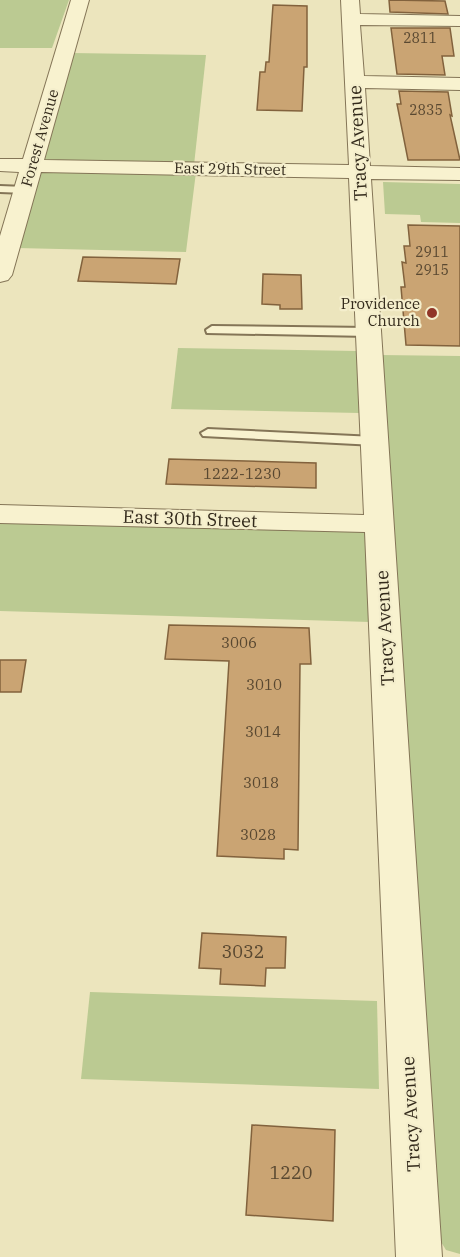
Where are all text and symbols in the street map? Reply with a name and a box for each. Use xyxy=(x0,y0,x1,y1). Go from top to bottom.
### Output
house number: 2811 xyxy=(403,29,437,47)
street label: Tracy Avenue xyxy=(343,85,372,201)
street label: Forest Avenue xyxy=(17,87,63,189)
house number: 2835 xyxy=(409,101,443,119)
street label: East 29th Street xyxy=(174,158,286,179)
house number: 2911 xyxy=(415,243,449,261)
house number: 2915 xyxy=(415,261,449,279)
place label: Providence Church xyxy=(341,294,420,330)
marker: Providence Church xyxy=(425,306,439,320)
house number: 1222-1230 xyxy=(203,464,281,483)
street label: East 30th Street xyxy=(122,505,258,532)
street label: Tracy Avenue xyxy=(370,570,399,686)
house number: 3006 xyxy=(221,633,257,652)
house number: 3010 xyxy=(246,675,282,694)
house number: 3014 xyxy=(245,722,281,741)
house number: 3018 xyxy=(243,773,279,792)
house number: 3028 xyxy=(240,825,276,844)
house number: 3032 xyxy=(221,940,265,963)
street label: Tracy Avenue xyxy=(396,1056,425,1172)
house number: 1220 xyxy=(269,1161,313,1184)

